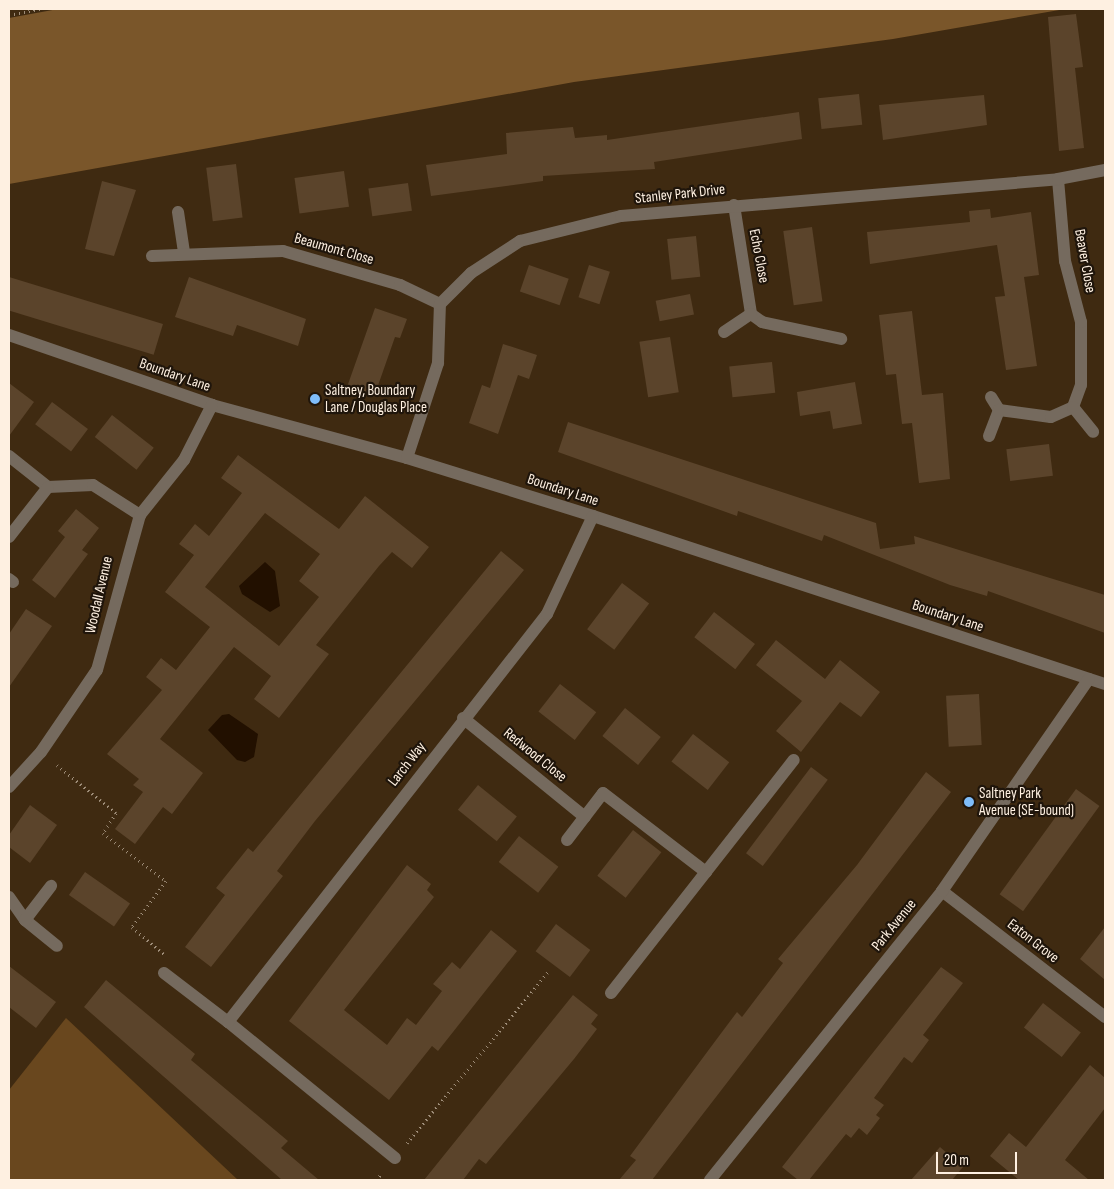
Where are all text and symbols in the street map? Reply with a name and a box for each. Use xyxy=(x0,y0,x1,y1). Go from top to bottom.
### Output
street label: Stanley Park Drive xyxy=(634,180,726,208)
street label: Echo Close xyxy=(745,227,773,285)
street label: Beaver Close xyxy=(1071,228,1099,294)
street label: Beaumont Close xyxy=(292,229,376,269)
street label: Boundary Lane xyxy=(137,354,213,396)
place label: Saltney, Boundary Lane / Douglas Place xyxy=(325,381,427,416)
marker: Saltney, Boundary Lane / Douglas Place xyxy=(309,393,321,405)
street label: Boundary Lane xyxy=(525,470,601,510)
street label: Woodall Avenue xyxy=(81,555,117,635)
street label: Boundary Lane xyxy=(910,596,986,636)
street label: Redwood Close xyxy=(500,724,570,786)
street label: Larch Way xyxy=(384,738,430,790)
place label: Saltney Park Avenue (SE-bound) xyxy=(979,784,1074,819)
marker: Saltney Park Avenue (SE-bound) xyxy=(963,796,975,808)
street label: Park Avenue xyxy=(868,896,920,954)
street label: Eaton Grove xyxy=(1004,915,1062,967)
scale bar xyxy=(939,1142,1020,1174)
text: 20 m xyxy=(944,1151,969,1170)

